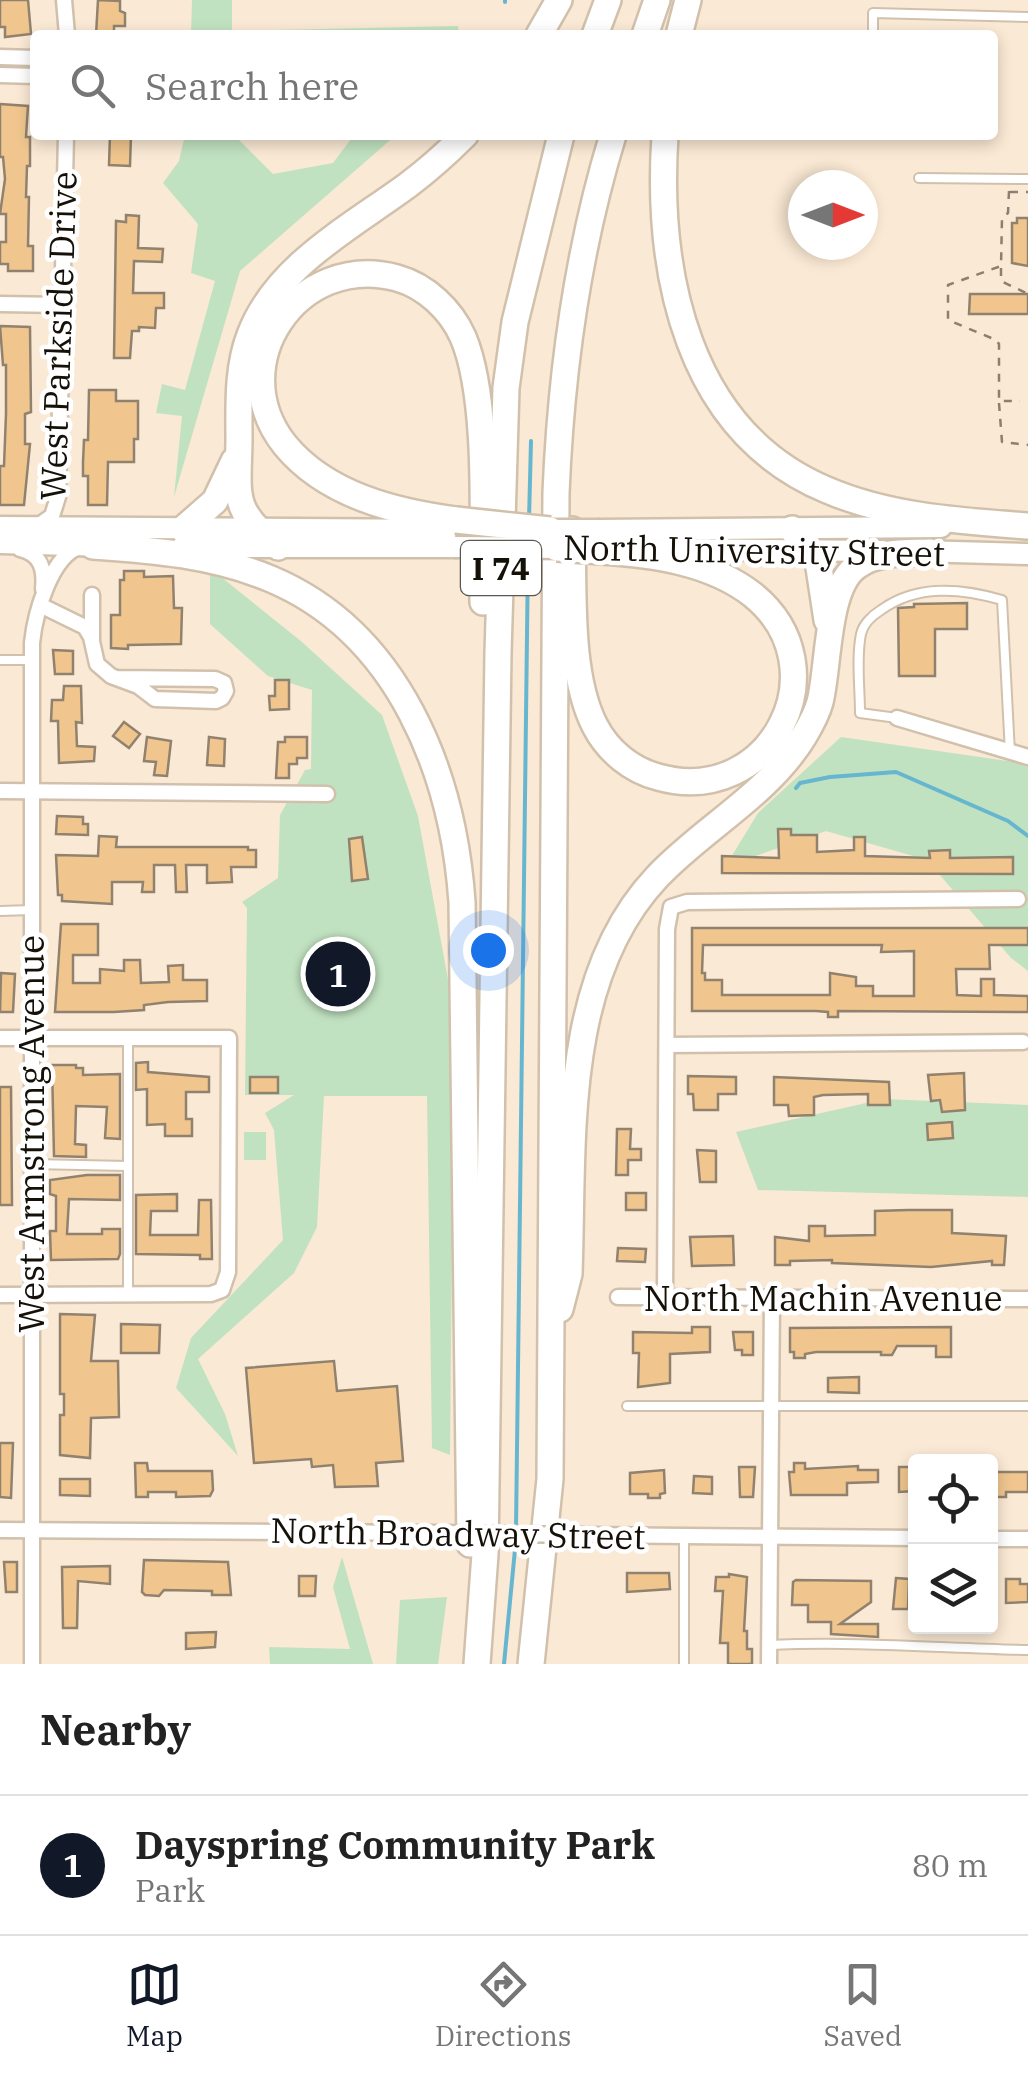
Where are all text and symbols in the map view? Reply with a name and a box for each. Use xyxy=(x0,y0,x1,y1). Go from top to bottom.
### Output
search box xyxy=(30,30,998,140)
icon: search xyxy=(65,58,120,113)
text: Search here xyxy=(145,61,359,110)
north arrow xyxy=(788,170,878,260)
street label: West Parkside Drive xyxy=(29,171,87,501)
street label: North University Street xyxy=(562,524,946,576)
road number: I 74 xyxy=(461,541,541,595)
your location xyxy=(463,925,514,976)
street label: West Armstrong Avenue xyxy=(8,935,54,1333)
pin: 1 xyxy=(306,936,370,1012)
street label: North Machin Avenue xyxy=(643,1275,1003,1321)
map controls xyxy=(908,1454,998,1634)
button: locate xyxy=(908,1454,998,1544)
street label: North Broadway Street xyxy=(270,1507,646,1559)
button: layers xyxy=(908,1544,998,1634)
text: Nearby xyxy=(40,1702,191,1757)
text: Dayspring Community Park xyxy=(135,1820,655,1869)
text: 1 xyxy=(63,1844,82,1886)
text: 80 m xyxy=(912,1844,988,1886)
text: Park xyxy=(135,1869,205,1911)
tab: Map xyxy=(126,1957,183,2054)
tab: Directions xyxy=(435,1957,572,2054)
tab: Saved xyxy=(824,1957,902,2054)

